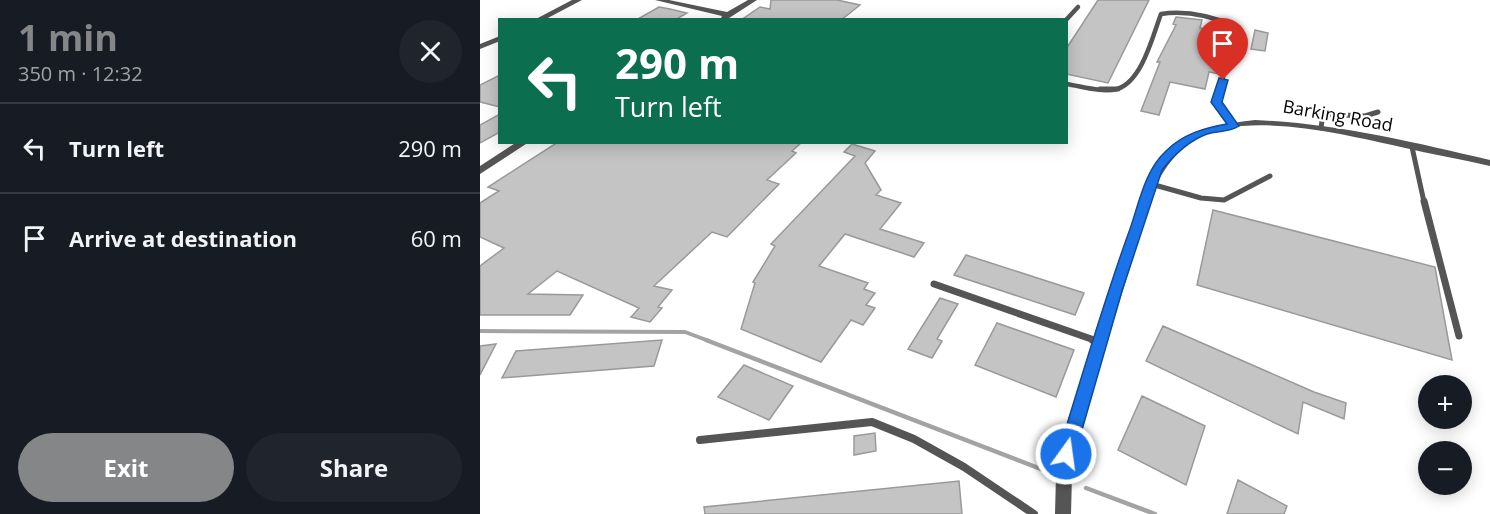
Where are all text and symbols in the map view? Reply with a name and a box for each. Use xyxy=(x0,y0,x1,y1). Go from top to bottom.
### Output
text: 1 min xyxy=(18,13,118,62)
pin xyxy=(1197,18,1248,80)
button: close xyxy=(399,20,462,83)
icon: arrive xyxy=(1206,27,1239,60)
text: 290 m xyxy=(615,34,739,91)
icon: left xyxy=(516,42,594,120)
text: 350 m · 12:32 xyxy=(18,60,143,87)
text: Turn left xyxy=(615,88,722,125)
street label: Barking Road xyxy=(1281,94,1395,136)
icon: left xyxy=(18,132,51,165)
text: Turn left xyxy=(69,133,164,163)
text: 290 m xyxy=(398,133,462,163)
icon: arrive xyxy=(18,222,51,255)
text: Arrive at destination xyxy=(69,223,297,253)
text: 60 m xyxy=(411,223,462,253)
map controls xyxy=(1418,375,1472,495)
button: + xyxy=(1418,375,1472,429)
position arrow xyxy=(1034,422,1098,486)
button: Exit xyxy=(18,433,234,502)
button: Share xyxy=(246,433,462,502)
button: − xyxy=(1418,441,1472,495)

